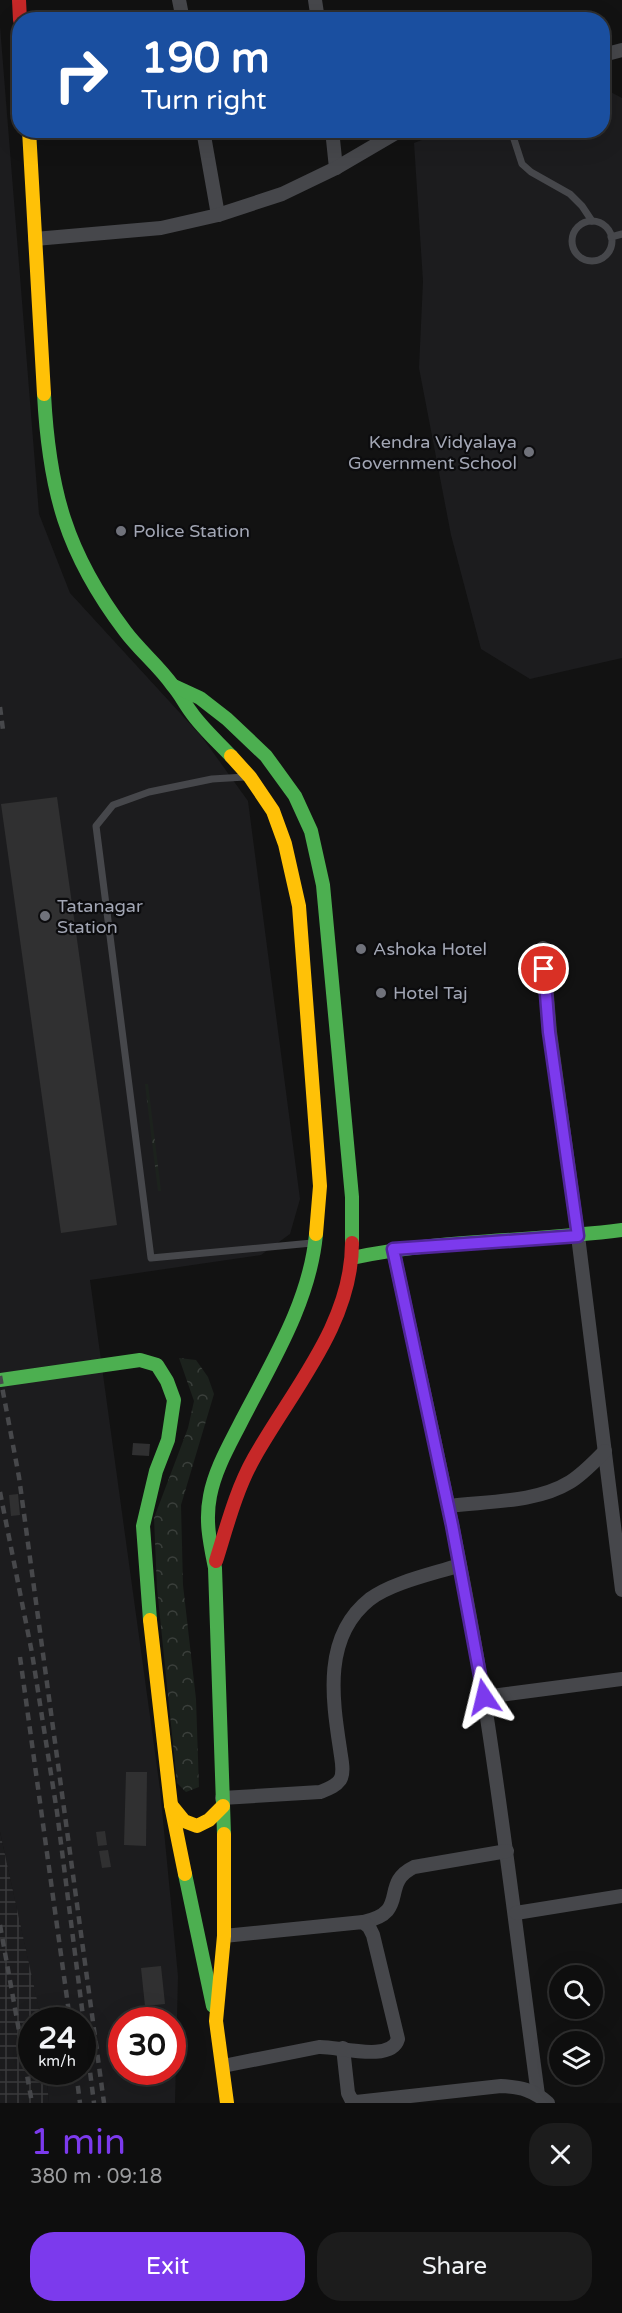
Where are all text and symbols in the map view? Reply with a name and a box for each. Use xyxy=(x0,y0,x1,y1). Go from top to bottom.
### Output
text: 190 m xyxy=(141,33,270,84)
icon: right xyxy=(42,36,120,114)
text: Turn right xyxy=(141,84,267,117)
place label: Kendra Vidyalaya Government School xyxy=(348,431,517,474)
marker: Kendra Vidyalaya Government School xyxy=(522,445,536,459)
place label: Police Station xyxy=(133,520,250,542)
marker: Police Station xyxy=(114,524,128,538)
place label: Tatanagar Station xyxy=(57,895,143,938)
marker: Tatanagar Station xyxy=(38,909,52,923)
place label: Ashoka Hotel xyxy=(373,938,487,960)
marker: Ashoka Hotel xyxy=(354,942,368,956)
pin xyxy=(518,943,569,994)
icon: arrive xyxy=(527,952,560,985)
place label: Hotel Taj xyxy=(393,982,468,1004)
marker: Hotel Taj xyxy=(374,986,388,1000)
position arrow xyxy=(452,1665,516,1729)
map controls xyxy=(549,1965,603,2085)
button: search xyxy=(549,1965,603,2019)
speed limit sign: 30 xyxy=(108,2007,186,2085)
text: 24 xyxy=(38,2020,76,2057)
button: layers xyxy=(549,2031,603,2085)
text: km/h xyxy=(38,2052,76,2070)
text: 1 min xyxy=(30,2121,126,2164)
button: close xyxy=(529,2123,592,2186)
text: 380 m · 09:18 xyxy=(30,2165,162,2189)
button: Exit xyxy=(30,2232,305,2301)
button: Share xyxy=(317,2232,592,2301)

